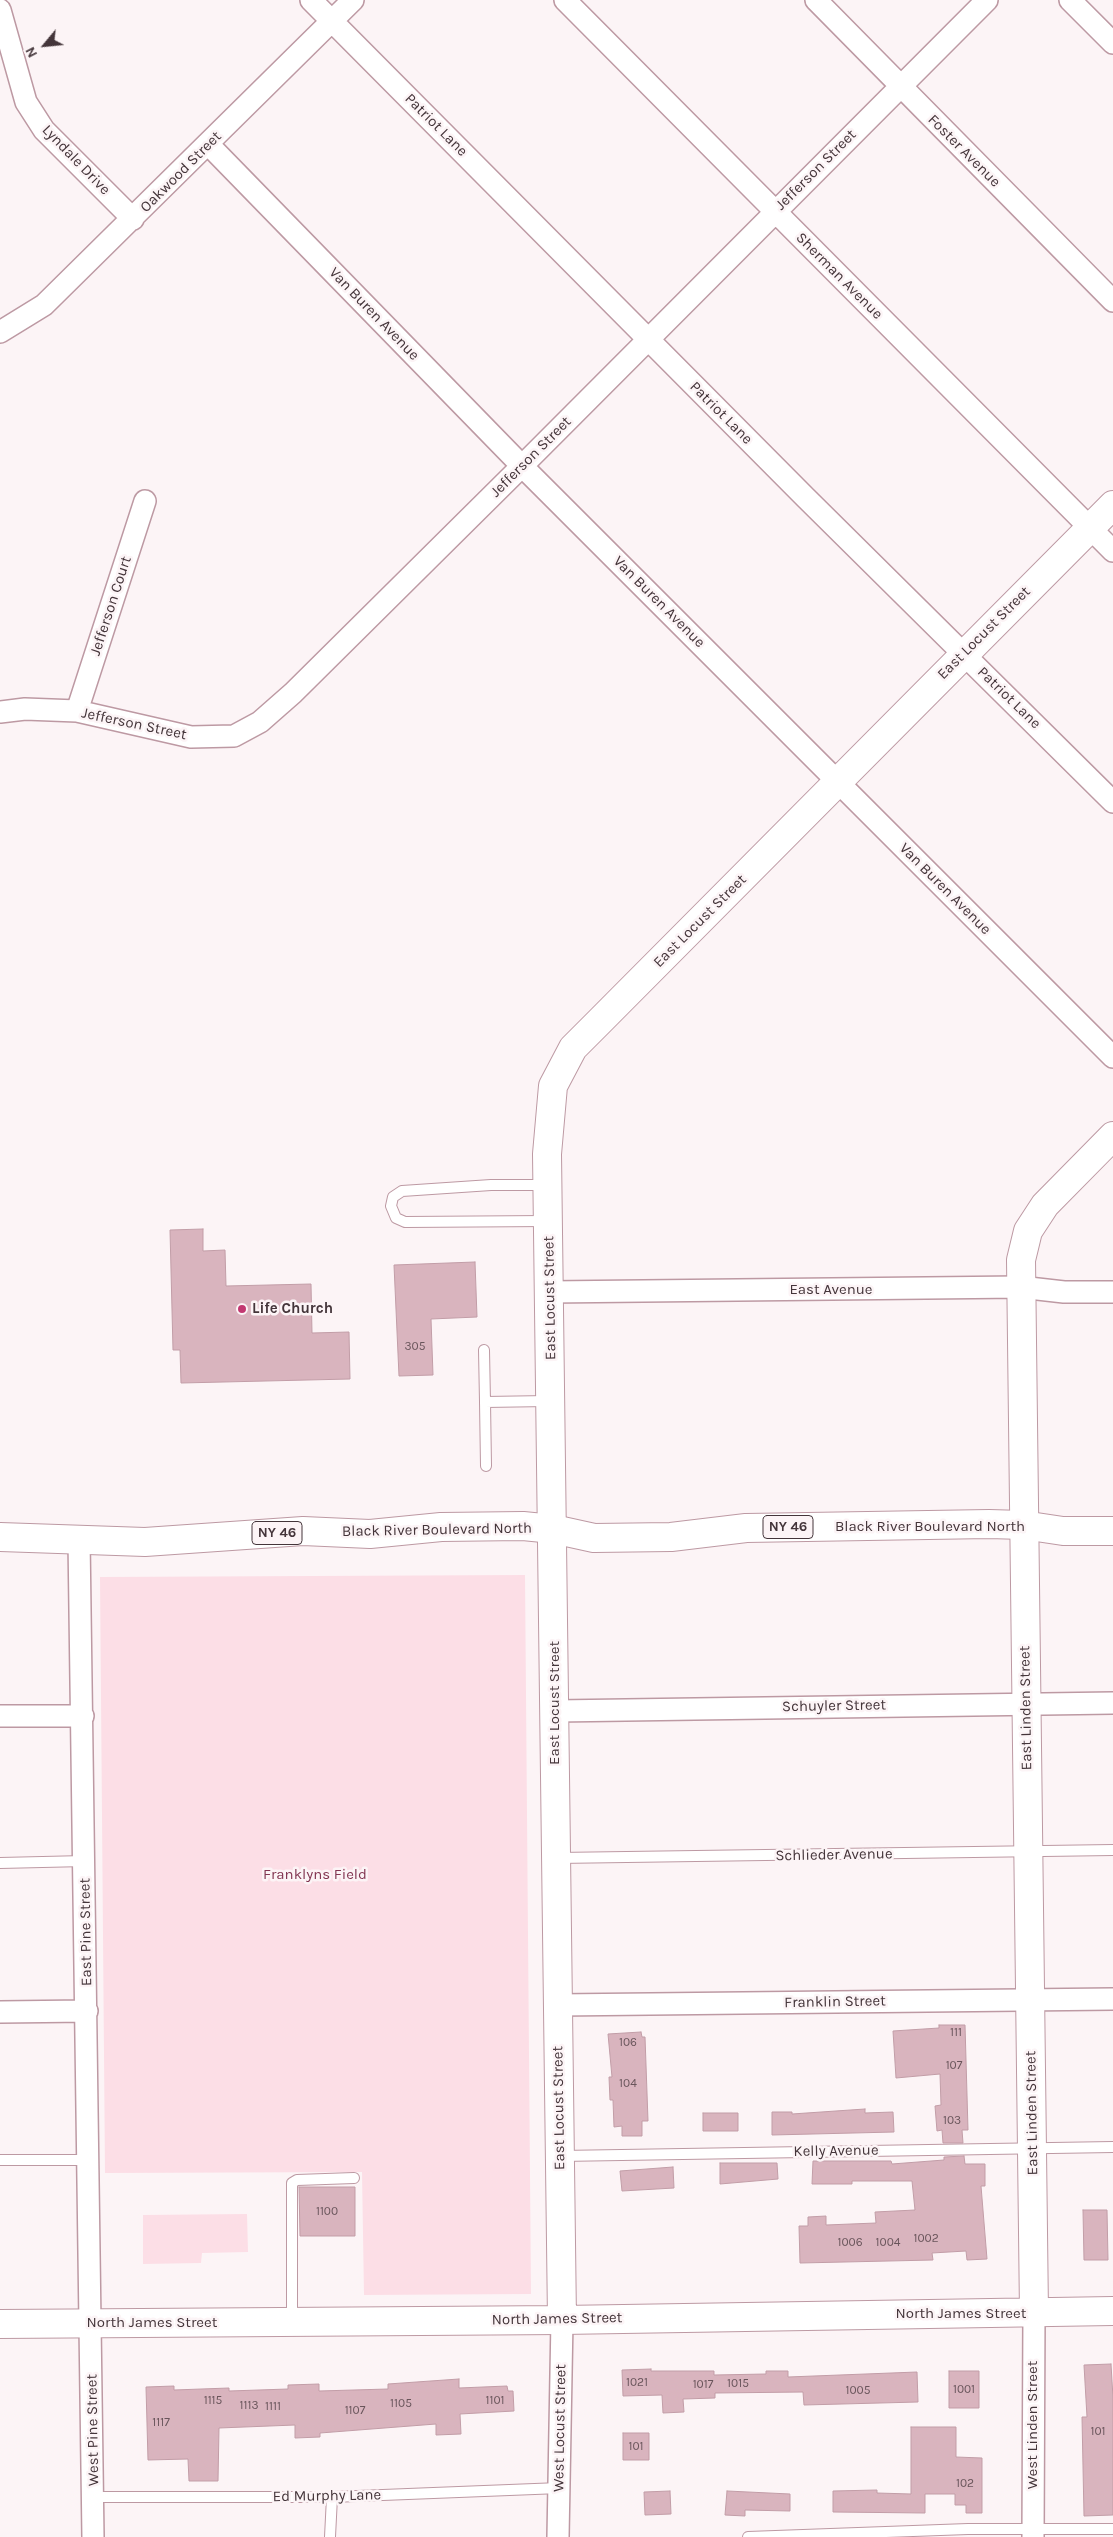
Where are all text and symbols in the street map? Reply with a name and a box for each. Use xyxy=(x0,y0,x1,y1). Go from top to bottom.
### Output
north arrow xyxy=(20,20,70,70)
text: N xyxy=(21,44,41,61)
street label: Patriot Lane xyxy=(401,90,471,160)
street label: Foster Avenue xyxy=(924,111,1004,191)
street label: Lyndale Drive xyxy=(38,121,114,199)
street label: Jefferson Street xyxy=(772,126,860,214)
street label: Oakwood Street xyxy=(137,128,225,216)
street label: Sherman Avenue xyxy=(792,229,886,323)
street label: Van Buren Avenue xyxy=(325,264,423,364)
street label: Patriot Lane xyxy=(686,378,756,448)
street label: Jefferson Street xyxy=(487,413,575,501)
street label: Van Buren Avenue xyxy=(609,552,709,652)
street label: Jefferson Court xyxy=(86,554,136,658)
street label: East Locust Street xyxy=(934,583,1034,683)
street label: Patriot Lane xyxy=(973,663,1045,733)
street label: Jefferson Street xyxy=(80,704,188,744)
street label: Van Buren Avenue xyxy=(895,839,995,939)
street label: East Locust Street xyxy=(650,871,750,971)
street label: East Locust Street xyxy=(540,1236,560,1360)
street label: East Avenue xyxy=(789,1281,873,1299)
place label: Life Church xyxy=(252,1300,333,1318)
marker: Life Church xyxy=(236,1303,248,1315)
house number: 305 xyxy=(405,1340,425,1354)
road number: NY 46 xyxy=(763,1515,813,1538)
street label: Black River Boulevard North xyxy=(835,1518,1025,1536)
street label: Black River Boulevard North xyxy=(342,1519,532,1541)
road number: NY 46 xyxy=(252,1522,302,1545)
street label: East Locust Street xyxy=(546,1641,564,1765)
street label: East Linden Street xyxy=(1016,1646,1036,1770)
street label: Schuyler Street xyxy=(782,1696,886,1716)
street label: Schlieder Avenue xyxy=(775,1845,893,1865)
park label: Franklyns Field xyxy=(263,1866,367,1884)
street label: East Pine Street xyxy=(76,1878,96,1986)
street label: Franklin Street xyxy=(784,1992,886,2012)
house number: 111 xyxy=(950,2026,962,2040)
house number: 106 xyxy=(619,2036,637,2050)
street label: East Locust Street xyxy=(549,2046,569,2170)
street label: East Linden Street xyxy=(1022,2051,1042,2175)
house number: 107 xyxy=(946,2059,962,2073)
house number: 104 xyxy=(619,2077,637,2091)
house number: 103 xyxy=(943,2114,961,2128)
street label: Kelly Avenue xyxy=(793,2141,879,2161)
house number: 1100 xyxy=(316,2205,338,2219)
house number: 1002 xyxy=(913,2232,939,2246)
house number: 1006 xyxy=(837,2236,863,2250)
house number: 1004 xyxy=(876,2236,900,2250)
street label: North James Street xyxy=(896,2305,1026,2323)
street label: North James Street xyxy=(491,2309,623,2329)
street label: North James Street xyxy=(87,2314,217,2332)
street label: West Linden Street xyxy=(1024,2361,1042,2489)
street label: West Locust Street xyxy=(550,2364,570,2492)
street label: West Pine Street xyxy=(83,2374,103,2486)
house number: 1021 xyxy=(626,2376,648,2390)
house number: 1015 xyxy=(727,2377,749,2391)
house number: 1017 xyxy=(693,2378,713,2392)
house number: 1001 xyxy=(953,2383,975,2397)
house number: 1005 xyxy=(846,2384,870,2398)
house number: 1115 xyxy=(204,2394,222,2408)
house number: 1101 xyxy=(485,2394,505,2408)
house number: 1105 xyxy=(390,2397,412,2411)
house number: 1113 xyxy=(240,2399,258,2413)
house number: 1111 xyxy=(265,2400,281,2414)
house number: 1107 xyxy=(345,2404,365,2418)
house number: 1117 xyxy=(152,2416,170,2430)
house number: 101 xyxy=(1090,2425,1106,2439)
house number: 101 xyxy=(628,2440,644,2454)
house number: 102 xyxy=(956,2477,974,2491)
street label: Ed Murphy Lane xyxy=(273,2486,381,2506)

